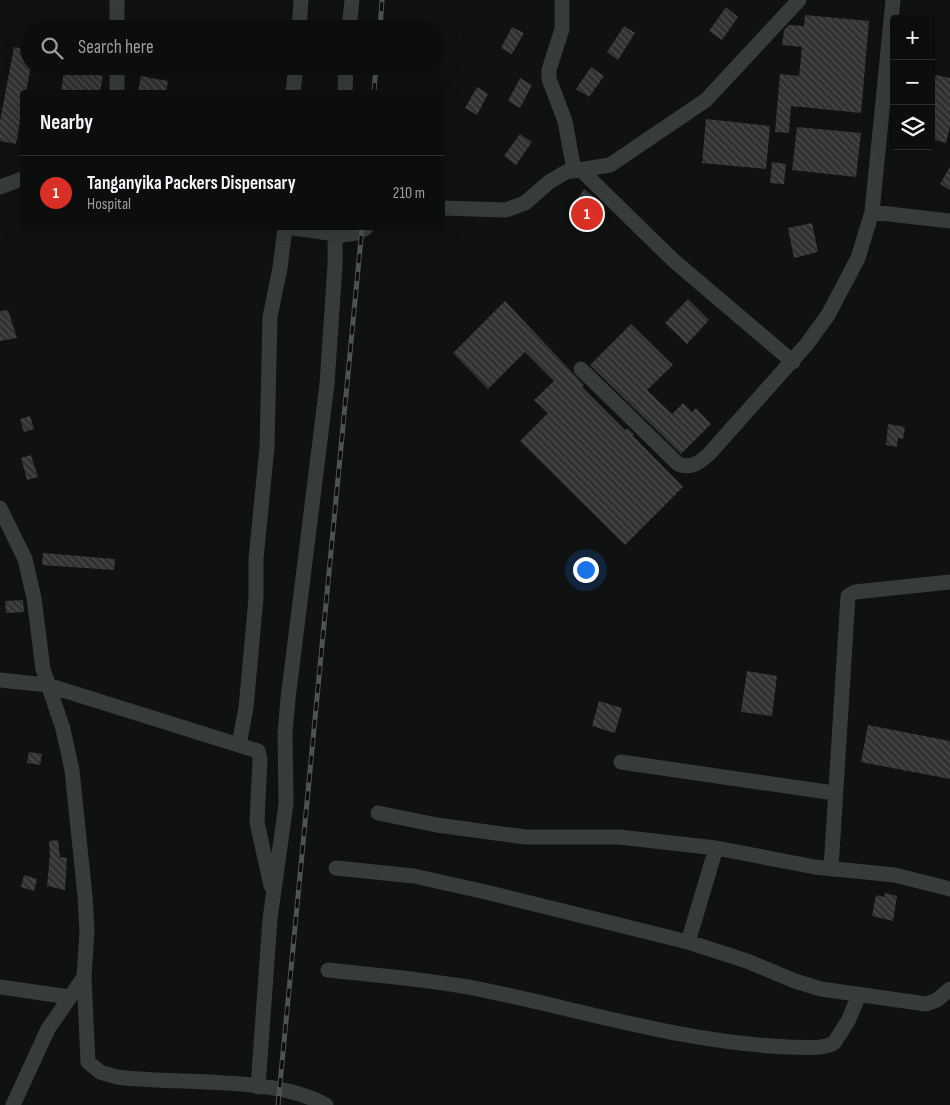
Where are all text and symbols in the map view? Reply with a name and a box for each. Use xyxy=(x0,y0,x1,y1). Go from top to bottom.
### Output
map controls xyxy=(890,15,935,150)
button: + xyxy=(890,15,935,60)
search box xyxy=(20,20,445,75)
icon: search xyxy=(38,34,66,62)
text: Search here xyxy=(78,36,154,59)
button: − xyxy=(890,60,935,105)
button: layers xyxy=(890,105,935,150)
text: Nearby xyxy=(40,110,93,135)
text: Tanganyika Packers Dispensary xyxy=(87,172,296,195)
text: 1 xyxy=(53,184,59,203)
text: 210 m xyxy=(393,184,425,203)
text: Hospital xyxy=(87,195,131,214)
pin: 1 xyxy=(571,195,603,233)
your location xyxy=(573,557,599,583)

